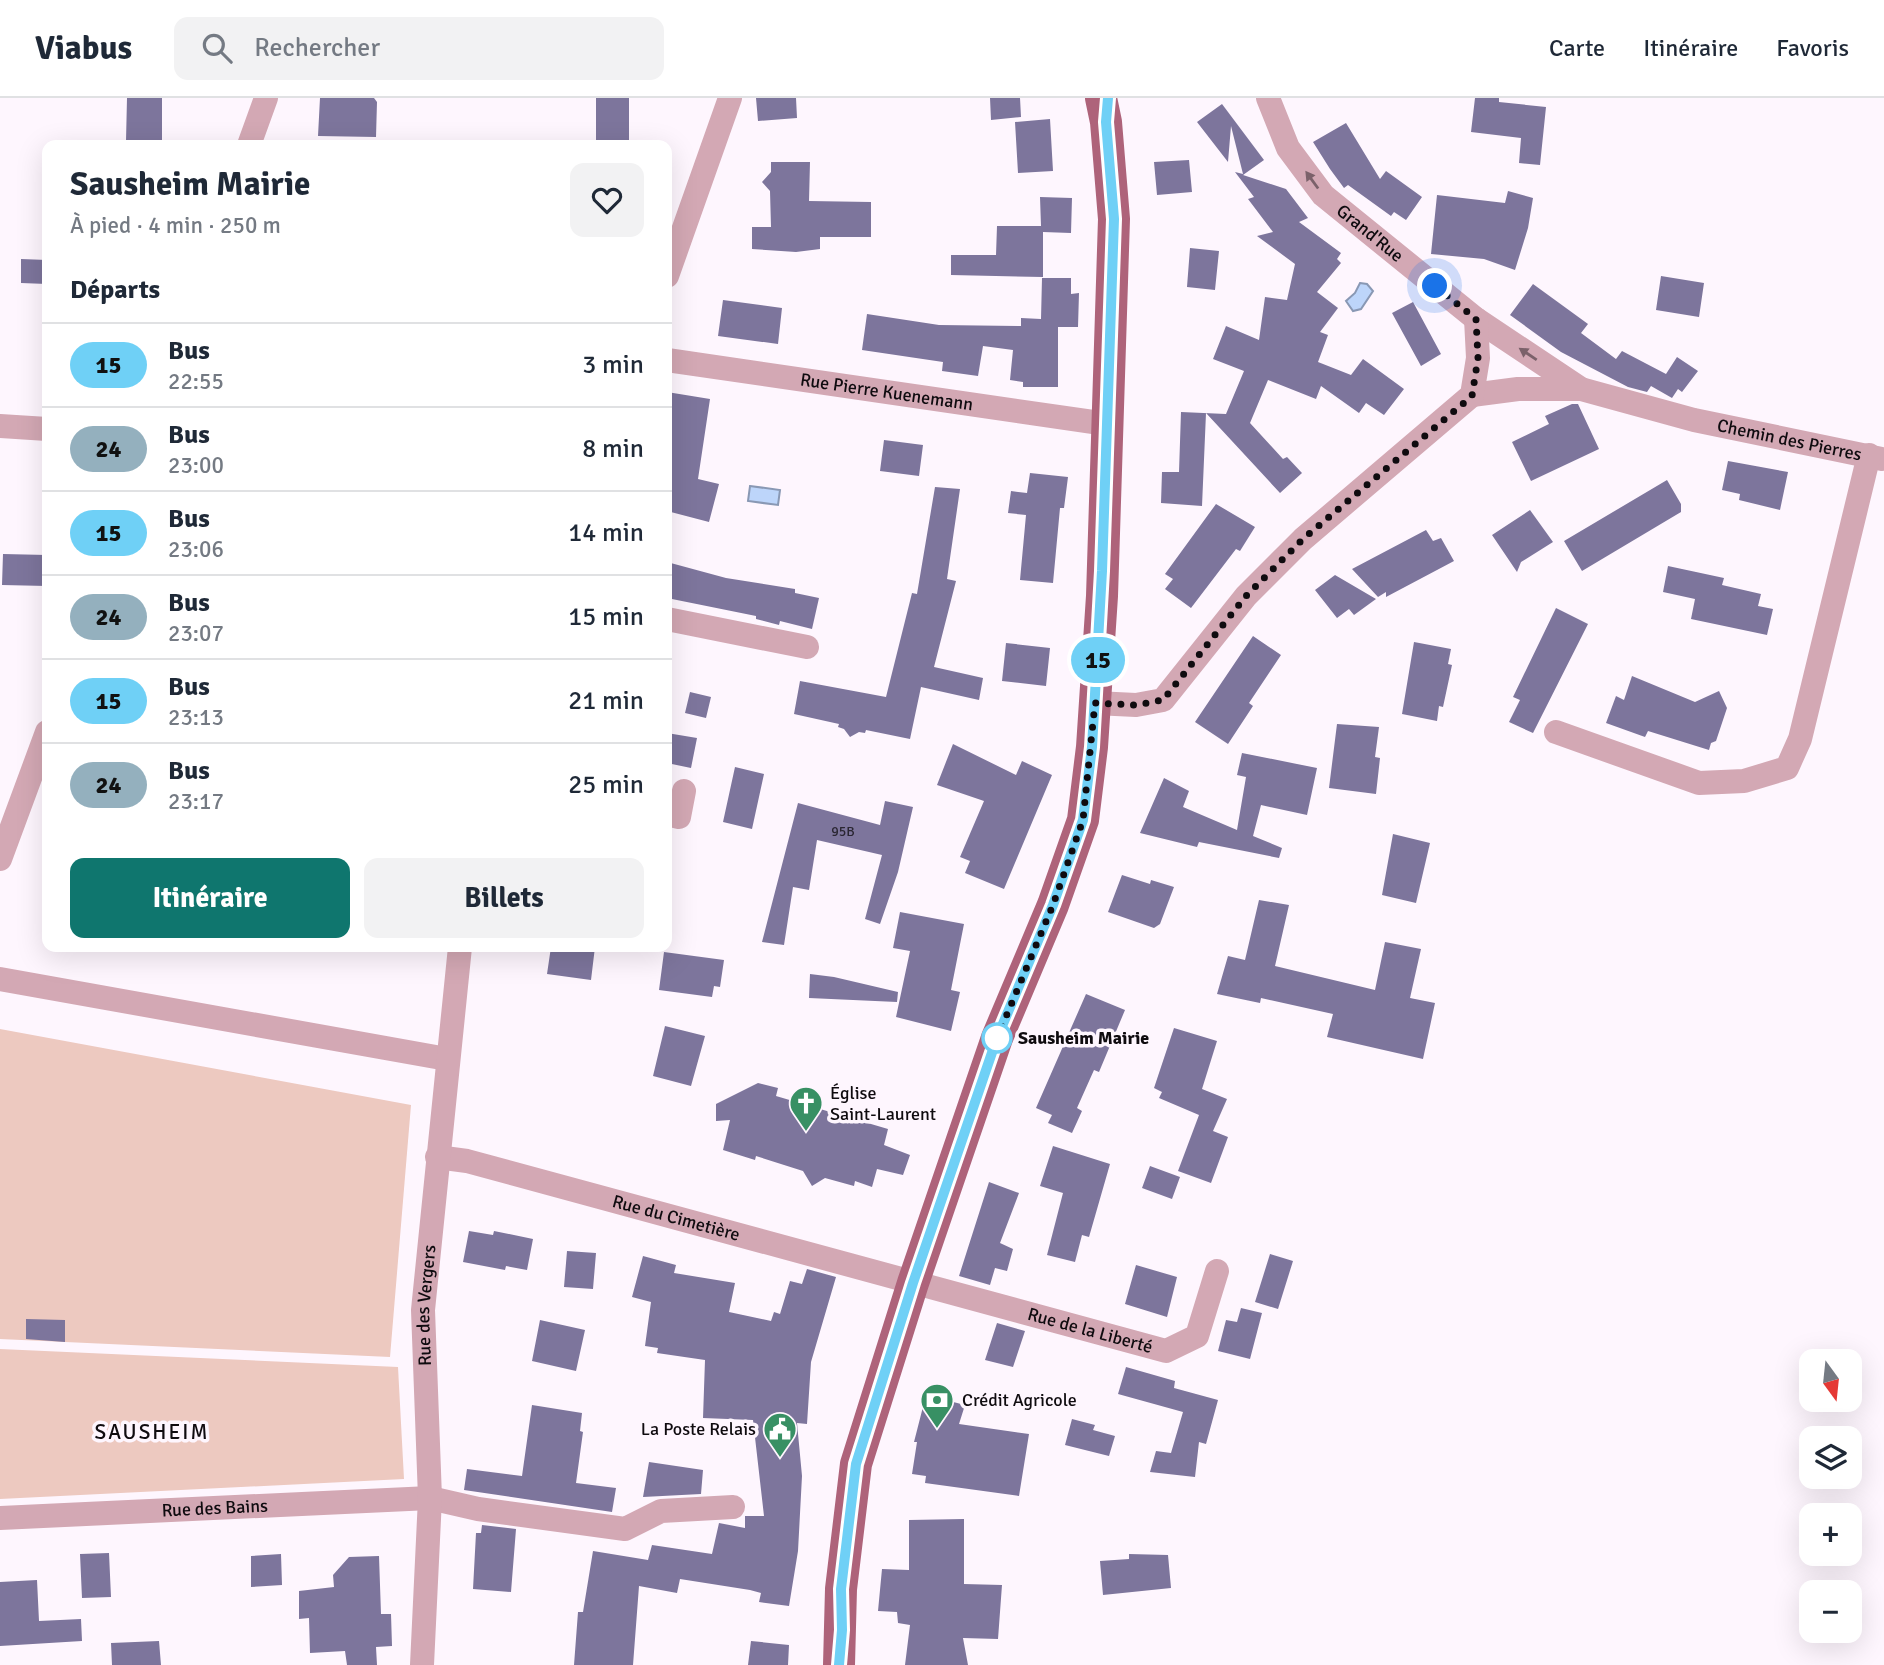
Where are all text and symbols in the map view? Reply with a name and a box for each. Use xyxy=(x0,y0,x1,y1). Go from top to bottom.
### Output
search box xyxy=(174,17,664,80)
text: Viabus xyxy=(35,28,132,69)
icon: search xyxy=(198,29,236,67)
text: Rechercher xyxy=(254,32,380,64)
text: Carte xyxy=(1549,33,1605,63)
text: Itinéraire xyxy=(1643,33,1738,63)
text: Favoris xyxy=(1776,33,1849,63)
button: heart xyxy=(570,163,644,237)
text: Sausheim Mairie xyxy=(70,164,311,205)
one-way arrow xyxy=(1305,171,1319,189)
street label: Grand'Rue xyxy=(1332,200,1408,267)
text: À pied · 4 min · 250 m xyxy=(70,211,281,240)
your location xyxy=(1417,268,1452,303)
text: Départs xyxy=(70,274,160,306)
text: Bus xyxy=(168,335,210,367)
one-way arrow xyxy=(1519,347,1537,361)
text: 3 min xyxy=(582,349,644,381)
text: 15 xyxy=(96,350,121,380)
text: 22:55 xyxy=(168,367,224,396)
street label: Rue Pierre Kuenemann xyxy=(799,369,975,415)
street label: Chemin des Pierres xyxy=(1715,414,1864,466)
text: Bus xyxy=(168,419,210,451)
text: 8 min xyxy=(582,433,644,465)
text: 24 xyxy=(96,434,121,464)
text: 23:00 xyxy=(168,451,224,480)
text: Bus xyxy=(168,503,210,535)
text: 14 min xyxy=(568,517,644,549)
text: 15 xyxy=(96,518,121,548)
text: 23:06 xyxy=(168,535,224,564)
text: Bus xyxy=(168,587,210,619)
text: 15 min xyxy=(568,601,644,633)
text: 24 xyxy=(96,602,121,632)
text: 23:07 xyxy=(168,619,224,648)
line badge: 15 xyxy=(1066,637,1130,683)
text: 15 xyxy=(1085,645,1111,675)
text: Bus xyxy=(168,671,210,703)
text: 21 min xyxy=(568,685,644,717)
text: 15 xyxy=(96,686,121,716)
text: 23:13 xyxy=(168,703,224,732)
text: Bus xyxy=(168,755,210,787)
text: 25 min xyxy=(568,769,644,801)
text: 24 xyxy=(96,770,121,800)
text: 23:17 xyxy=(168,787,224,816)
house number: 95B xyxy=(831,823,855,840)
button: Itinéraire xyxy=(70,858,350,938)
button: Billets xyxy=(364,858,644,938)
marker: Sausheim Mairie xyxy=(982,1023,1012,1053)
place label: Sausheim Mairie xyxy=(1018,1027,1149,1049)
place label: Église Saint-Laurent xyxy=(830,1082,936,1125)
church icon: Église Saint-Laurent xyxy=(787,1084,825,1133)
street label: Rue du Cimetière xyxy=(610,1190,742,1246)
street label: Rue des Vergers xyxy=(412,1244,441,1366)
street label: Rue de la Liberté xyxy=(1025,1303,1155,1358)
north arrow xyxy=(1799,1349,1862,1412)
map controls xyxy=(1799,1349,1862,1643)
bank icon: Crédit Agricole xyxy=(918,1381,956,1430)
place label: Crédit Agricole xyxy=(962,1389,1077,1411)
public building icon: La Poste Relais xyxy=(761,1410,799,1459)
place label: La Poste Relais xyxy=(641,1418,756,1440)
district label: SAUSHEIM xyxy=(94,1419,210,1445)
button: layers xyxy=(1799,1426,1862,1489)
street label: Rue des Bains xyxy=(161,1495,268,1521)
button: + xyxy=(1799,1503,1862,1566)
button: − xyxy=(1799,1580,1862,1643)

